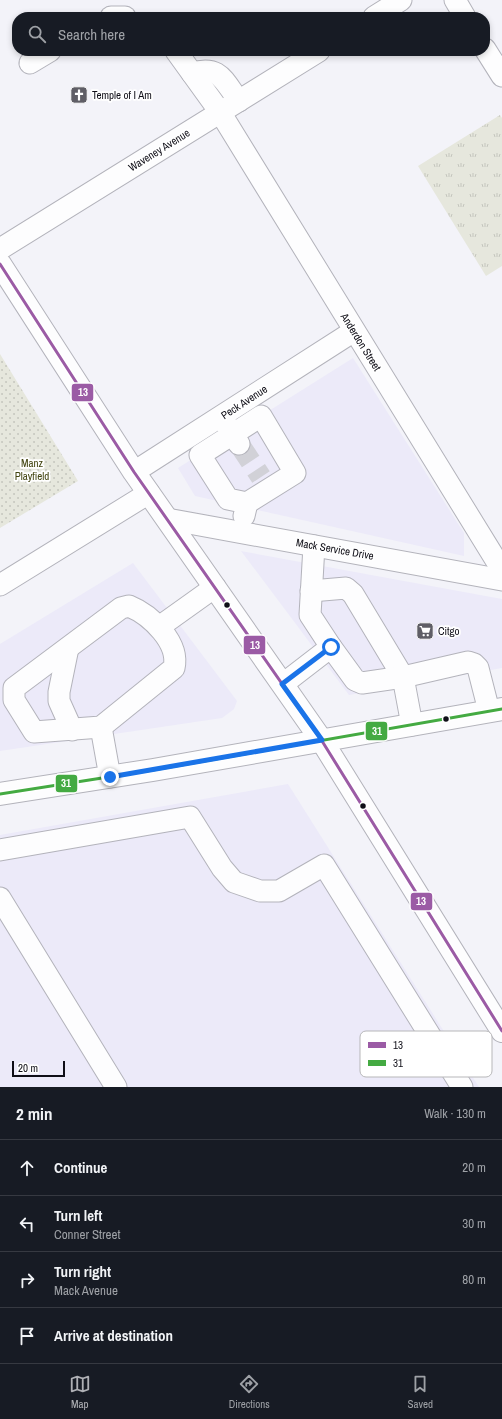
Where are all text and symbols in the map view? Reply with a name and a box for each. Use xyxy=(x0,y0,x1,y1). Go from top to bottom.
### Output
search box xyxy=(12,12,490,56)
icon: search xyxy=(26,23,48,45)
text: Search here xyxy=(58,24,125,45)
church icon: Temple of I Am xyxy=(69,85,89,105)
place label: Temple of I Am xyxy=(92,88,152,102)
street label: Waveney Avenue xyxy=(126,126,192,174)
street label: Anderdon Street xyxy=(337,310,385,374)
street label: Peck Avenue xyxy=(218,382,270,422)
line badge: 13 xyxy=(71,383,94,402)
text: 13 xyxy=(78,385,88,399)
park label: Manz Playfield xyxy=(15,456,49,483)
street label: Mack Service Drive xyxy=(295,535,375,563)
unlabelled marker xyxy=(222,600,232,610)
supermarket icon: Citgo xyxy=(415,621,435,641)
place label: Citgo xyxy=(438,624,460,638)
line badge: 13 xyxy=(243,635,266,655)
text: 13 xyxy=(250,638,260,652)
route start xyxy=(322,638,340,656)
unlabelled marker xyxy=(441,714,451,724)
line badge: 31 xyxy=(365,721,388,741)
text: 31 xyxy=(372,724,382,738)
route end xyxy=(101,768,119,786)
line badge: 31 xyxy=(55,774,78,793)
text: 31 xyxy=(61,776,71,790)
unlabelled marker xyxy=(358,801,368,811)
line badge: 13 xyxy=(410,892,433,911)
text: 13 xyxy=(416,894,426,908)
legend xyxy=(360,1031,492,1077)
text: 13 xyxy=(393,1038,403,1052)
text: 31 xyxy=(393,1056,403,1070)
scale bar xyxy=(12,1059,65,1078)
text: 20 m xyxy=(18,1061,38,1075)
text: 2 min xyxy=(16,1102,52,1125)
text: Walk · 130 m xyxy=(424,1105,486,1122)
icon: ahead xyxy=(16,1157,38,1179)
text: Continue xyxy=(54,1157,107,1178)
text: 20 m xyxy=(462,1159,486,1176)
text: Turn left xyxy=(54,1205,102,1226)
icon: left xyxy=(16,1213,38,1235)
text: 30 m xyxy=(462,1215,486,1232)
text: Conner Street xyxy=(54,1226,120,1243)
text: Turn right xyxy=(54,1261,111,1282)
icon: right xyxy=(16,1269,38,1291)
text: 80 m xyxy=(462,1271,486,1288)
text: Mack Avenue xyxy=(54,1282,118,1299)
icon: arrive xyxy=(16,1325,38,1347)
text: Arrive at destination xyxy=(54,1325,173,1346)
tab: Map xyxy=(69,1373,91,1411)
tab: Directions xyxy=(229,1373,270,1411)
tab: Saved xyxy=(408,1373,433,1411)

